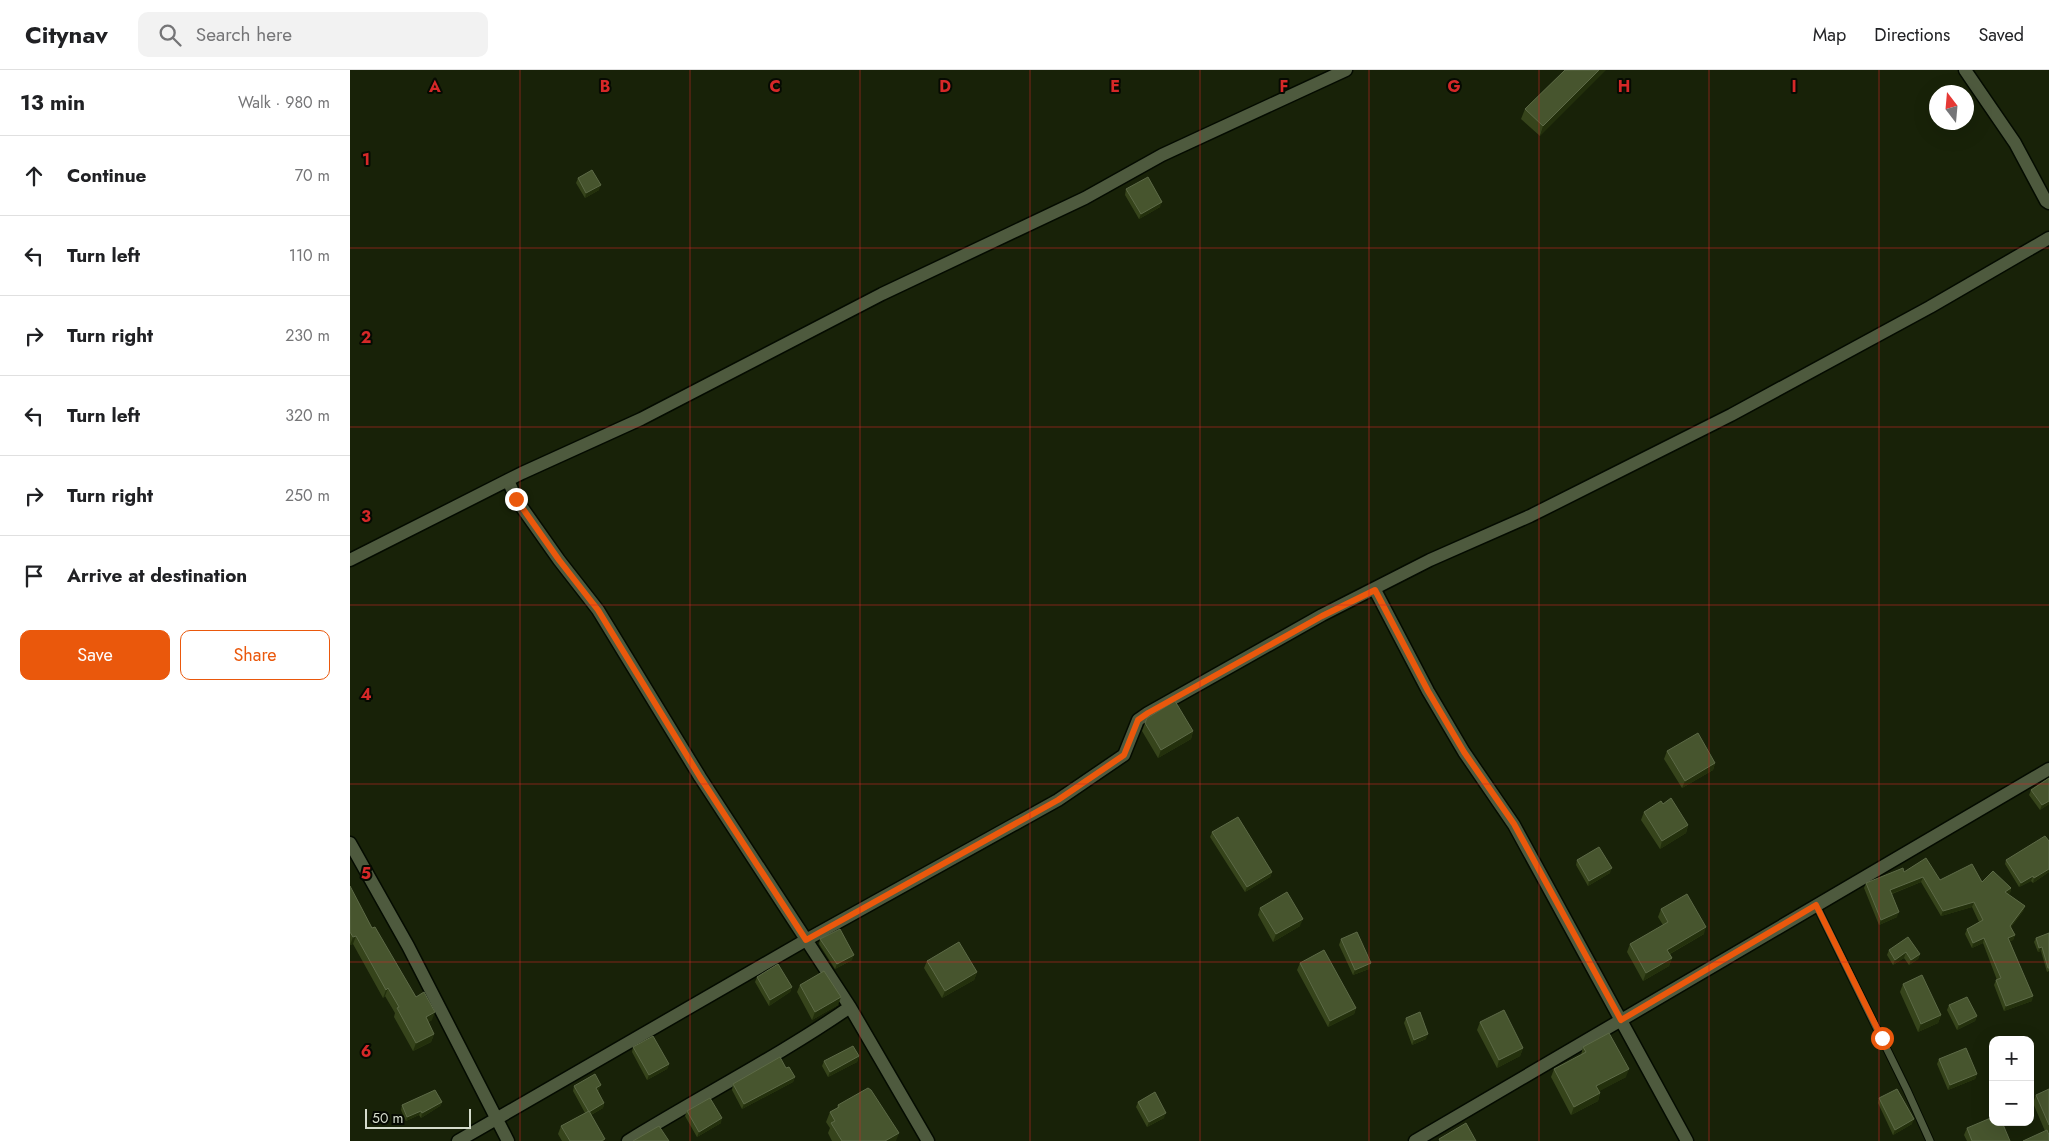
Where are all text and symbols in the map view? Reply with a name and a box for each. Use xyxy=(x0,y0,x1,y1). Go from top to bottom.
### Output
search box xyxy=(138,12,488,57)
text: Citynav xyxy=(25,17,108,52)
icon: search xyxy=(156,21,184,49)
text: Search here xyxy=(196,21,292,48)
text: Map xyxy=(1813,22,1846,48)
text: Directions xyxy=(1874,22,1950,48)
text: Saved xyxy=(1978,22,2024,48)
text: A xyxy=(428,75,441,98)
text: B xyxy=(600,75,610,98)
text: C xyxy=(769,75,781,98)
text: D xyxy=(939,75,951,98)
text: E xyxy=(1110,75,1120,98)
text: F xyxy=(1280,75,1288,98)
text: G xyxy=(1447,75,1461,98)
text: H xyxy=(1618,75,1630,98)
text: I xyxy=(1791,75,1797,98)
north arrow xyxy=(1929,85,1974,130)
text: 13 min xyxy=(20,88,85,118)
text: Walk · 980 m xyxy=(238,91,330,114)
text: 1 xyxy=(362,148,370,171)
icon: ahead xyxy=(20,162,48,190)
text: Continue xyxy=(67,162,146,189)
text: 70 m xyxy=(295,164,330,187)
icon: left xyxy=(20,242,48,270)
text: Turn left xyxy=(67,242,140,269)
text: 110 m xyxy=(289,244,330,267)
icon: right xyxy=(20,322,48,350)
text: Turn right xyxy=(67,322,153,349)
text: 230 m xyxy=(285,324,330,347)
text: 2 xyxy=(361,326,371,349)
icon: left xyxy=(20,402,48,430)
text: Turn left xyxy=(67,402,140,429)
text: 320 m xyxy=(285,404,330,427)
icon: right xyxy=(20,482,48,510)
text: Turn right xyxy=(67,482,153,509)
text: 250 m xyxy=(285,484,330,507)
route end xyxy=(505,488,528,511)
text: 3 xyxy=(361,505,371,528)
icon: arrive xyxy=(20,562,48,590)
text: Arrive at destination xyxy=(67,562,247,589)
button: Save xyxy=(20,630,170,680)
button: Share xyxy=(180,630,330,680)
text: 4 xyxy=(360,683,372,706)
text: 5 xyxy=(361,862,371,885)
route start xyxy=(1871,1027,1894,1050)
map controls xyxy=(1989,1036,2034,1126)
button: + xyxy=(1989,1036,2034,1081)
text: 6 xyxy=(361,1040,371,1063)
button: − xyxy=(1989,1081,2034,1126)
scale bar xyxy=(365,1106,471,1129)
text: 50 m xyxy=(372,1108,403,1128)

